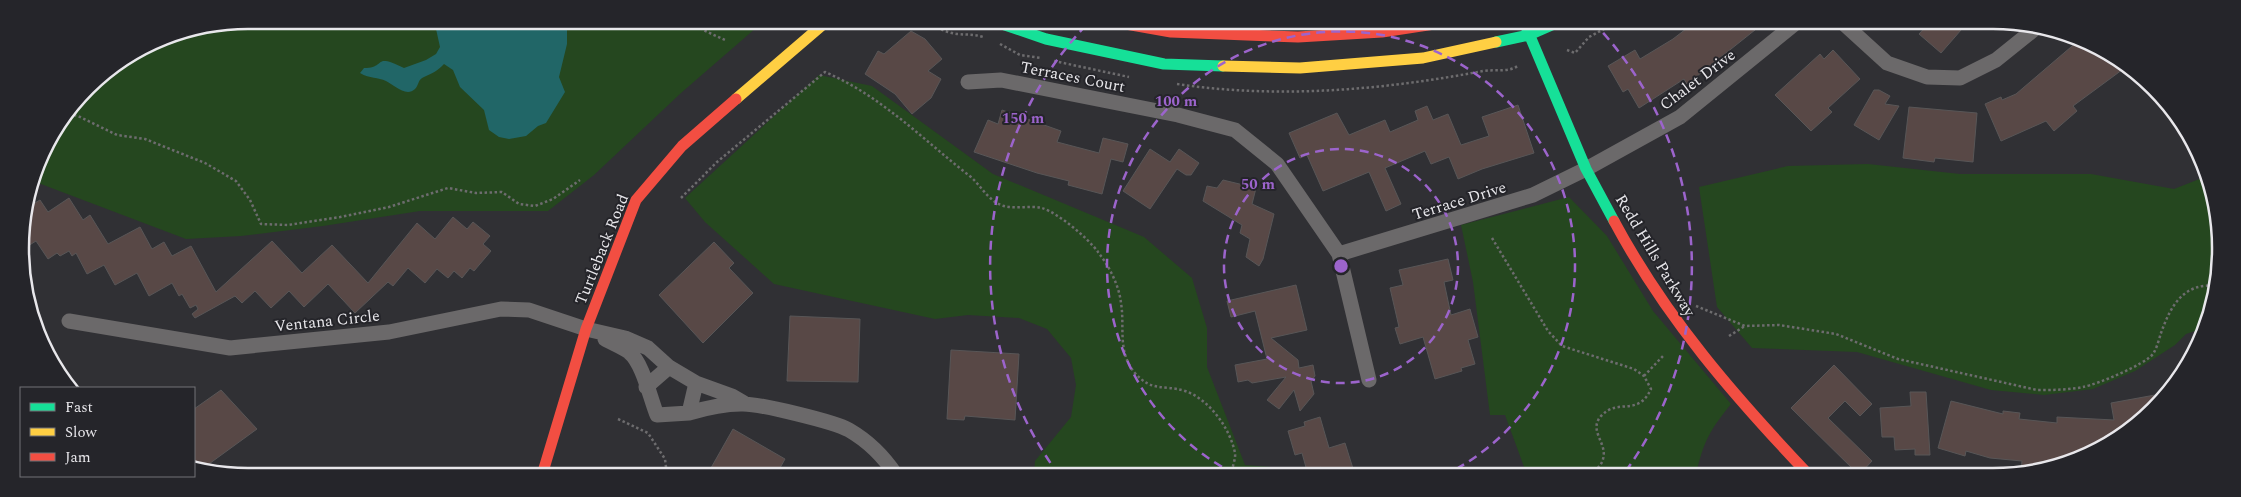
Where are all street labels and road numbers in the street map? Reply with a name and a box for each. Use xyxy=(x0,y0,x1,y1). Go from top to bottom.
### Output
street label: Chalet Drive xyxy=(1654,43,1741,116)
street label: Terraces Court xyxy=(1019,55,1127,99)
street label: Terrace Drive xyxy=(1409,175,1509,227)
street label: Turtleback Road xyxy=(569,190,635,308)
street label: Redd Hills Parkway xyxy=(1609,190,1702,322)
street label: Ventana Circle xyxy=(273,304,381,338)

